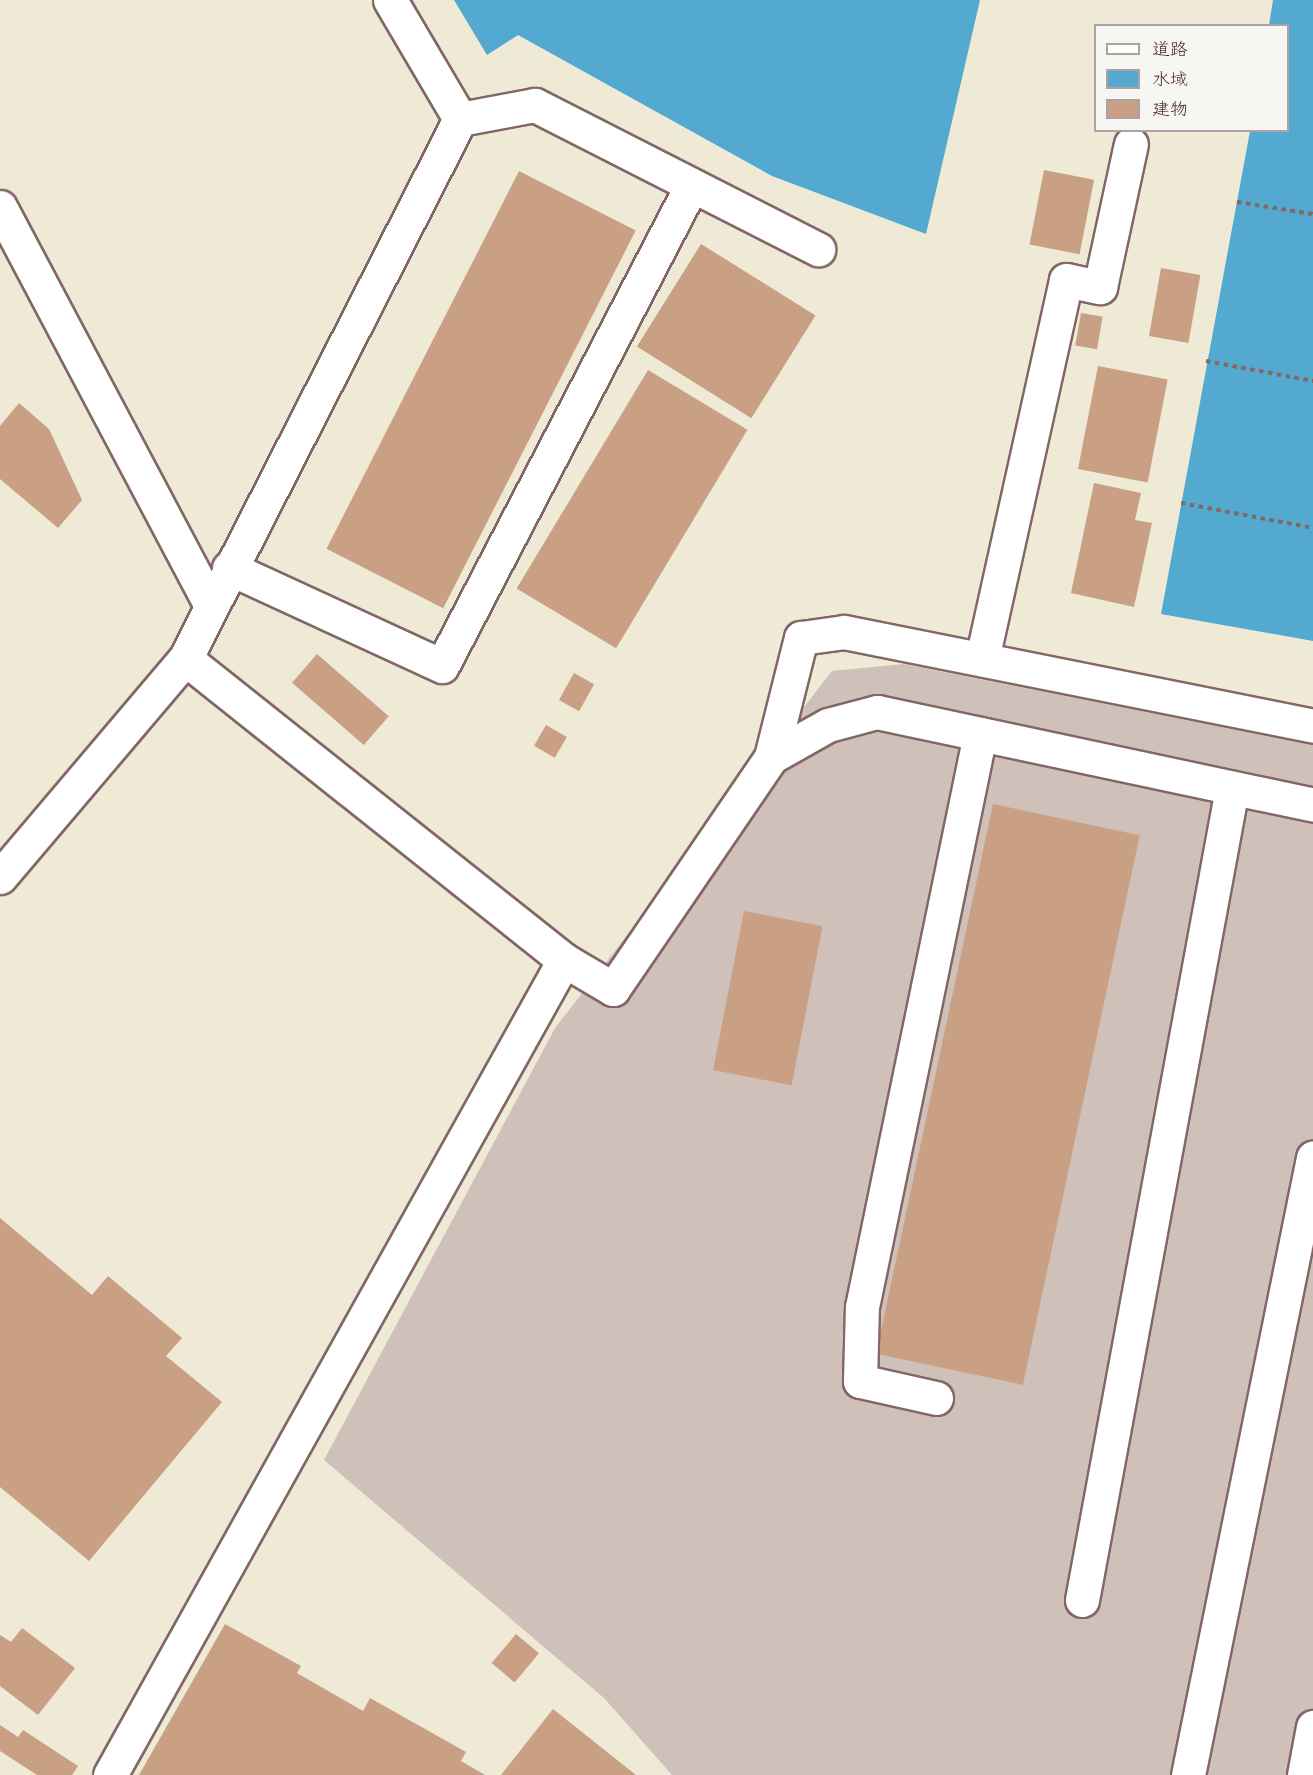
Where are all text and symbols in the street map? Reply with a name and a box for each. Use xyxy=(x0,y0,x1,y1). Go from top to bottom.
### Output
legend xyxy=(1094,24,1289,132)
text: 道路 xyxy=(1152,36,1188,65)
text: 水域 xyxy=(1152,66,1188,95)
text: 建物 xyxy=(1152,96,1188,125)

